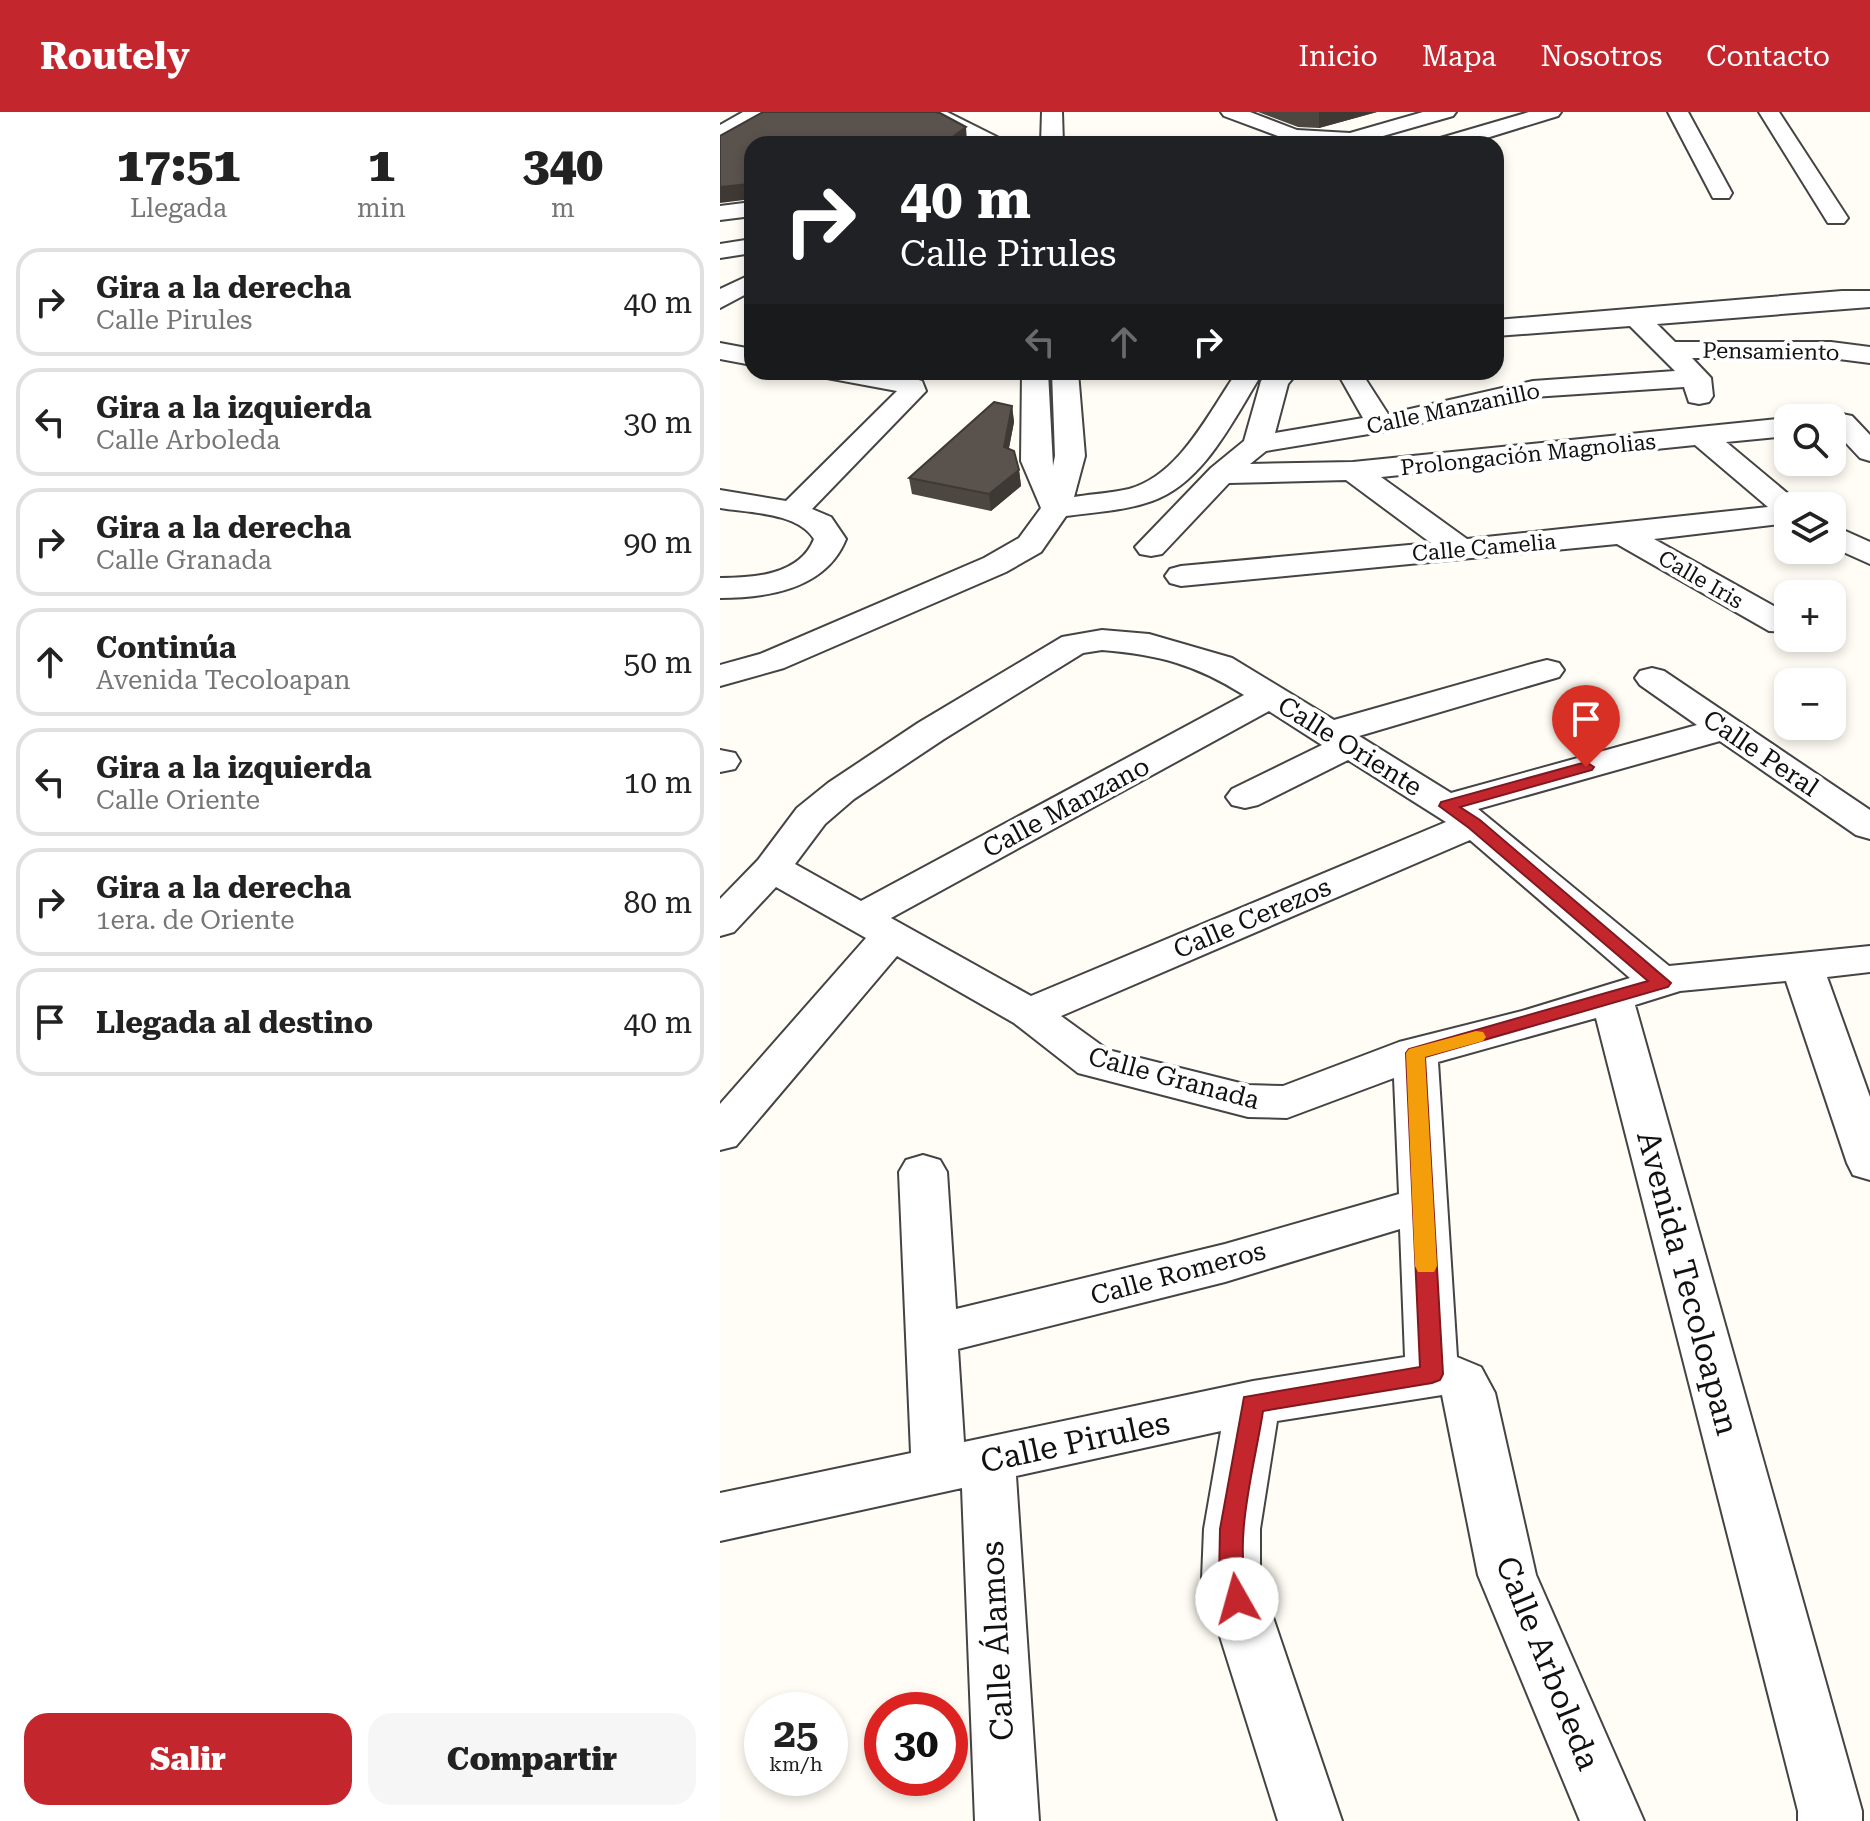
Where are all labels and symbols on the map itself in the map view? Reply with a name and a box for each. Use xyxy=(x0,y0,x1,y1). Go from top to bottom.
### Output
street label: Pensamiento xyxy=(1702,338,1840,365)
street label: Calle Manzanillo xyxy=(1364,378,1542,439)
street label: Prolongación Magnolias xyxy=(1399,429,1657,480)
street label: Calle Camelia xyxy=(1411,529,1557,566)
street label: Calle Iris xyxy=(1654,545,1748,614)
pin xyxy=(1552,685,1620,767)
street label: Calle Oriente xyxy=(1272,690,1428,802)
street label: Calle Peral xyxy=(1698,703,1824,803)
street label: Calle Manzano xyxy=(978,751,1154,863)
street label: Calle Cerezos xyxy=(1169,871,1335,965)
street label: Calle Granada xyxy=(1085,1041,1263,1115)
street label: Avenida Tecoloapan xyxy=(1629,1127,1747,1439)
street label: Calle Romeros xyxy=(1087,1235,1269,1311)
street label: Calle Pirules xyxy=(977,1403,1173,1481)
street label: Calle Álamos xyxy=(973,1540,1021,1742)
street label: Calle Arboleda xyxy=(1488,1551,1608,1775)
position arrow xyxy=(1195,1557,1279,1641)
speed limit sign: 30 xyxy=(864,1692,968,1796)

